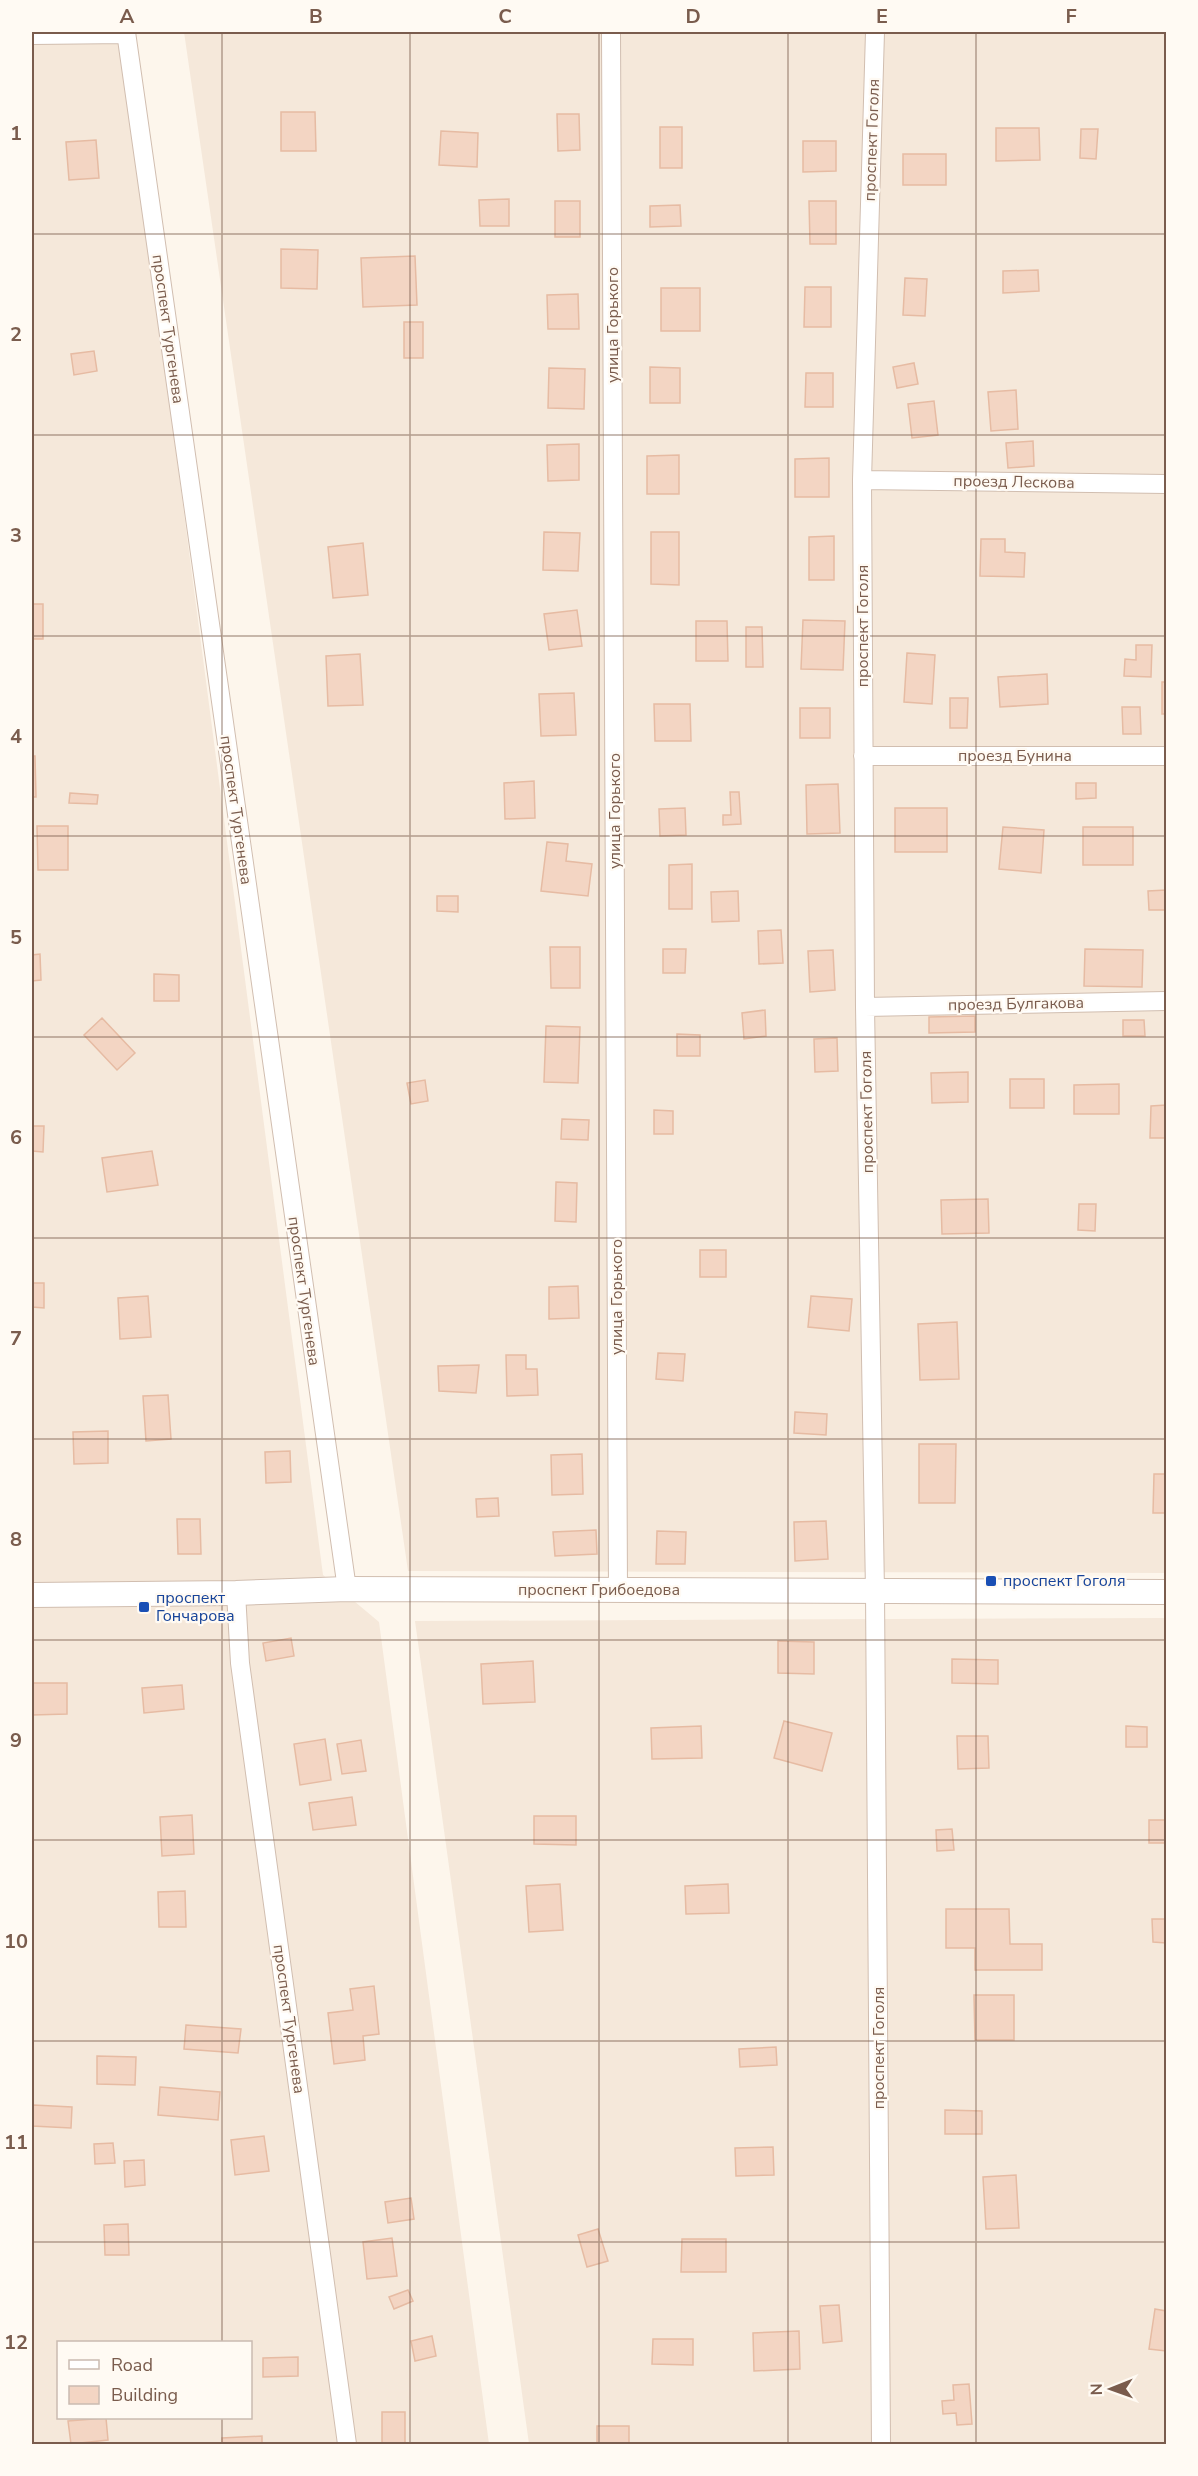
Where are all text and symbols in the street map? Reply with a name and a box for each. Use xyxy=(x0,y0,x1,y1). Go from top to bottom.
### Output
text: A xyxy=(120,3,135,30)
text: B xyxy=(309,3,323,30)
text: C xyxy=(498,3,512,30)
text: D xyxy=(685,3,701,30)
text: E xyxy=(876,3,888,30)
text: F xyxy=(1065,3,1077,30)
street label: проспект Гоголя xyxy=(859,78,885,202)
text: 1 xyxy=(10,120,22,147)
street label: проспект Тургенева xyxy=(147,253,189,405)
street label: улица Горького xyxy=(602,267,624,383)
text: 2 xyxy=(10,321,22,348)
street label: проезд Лескова xyxy=(953,470,1075,494)
text: 3 xyxy=(10,522,22,549)
street label: проспект Гоголя xyxy=(852,565,874,687)
text: 4 xyxy=(10,723,22,750)
street label: проспект Тургенева xyxy=(215,734,257,886)
street label: проезд Бунина xyxy=(958,745,1072,767)
street label: улица Горького xyxy=(604,753,626,869)
text: 5 xyxy=(10,924,22,951)
street label: проезд Булгакова xyxy=(948,992,1084,1016)
street label: проспект Гоголя xyxy=(855,1051,879,1173)
text: 6 xyxy=(10,1124,22,1151)
street label: проспект Тургенева xyxy=(283,1215,325,1367)
street label: улица Горького xyxy=(606,1239,628,1355)
text: 7 xyxy=(10,1325,22,1352)
text: 8 xyxy=(10,1526,22,1553)
place label: проспект Гоголя xyxy=(1003,1570,1126,1592)
marker: проспект Гоголя xyxy=(984,1574,998,1588)
street label: проспект Грибоедова xyxy=(518,1579,680,1601)
place label: проспект Гончарова xyxy=(156,1587,235,1627)
marker: проспект Гончарова xyxy=(137,1600,151,1614)
text: 9 xyxy=(10,1727,22,1754)
text: 10 xyxy=(4,1928,28,1955)
street label: проспект Тургенева xyxy=(268,1943,310,2095)
street label: проспект Гоголя xyxy=(868,1987,890,2109)
text: 11 xyxy=(4,2129,28,2156)
text: 12 xyxy=(4,2329,28,2356)
legend xyxy=(57,2341,252,2419)
text: Road xyxy=(111,2353,153,2377)
north arrow xyxy=(1081,2359,1141,2419)
text: Building xyxy=(111,2383,178,2407)
text: N xyxy=(1086,2383,1108,2395)

